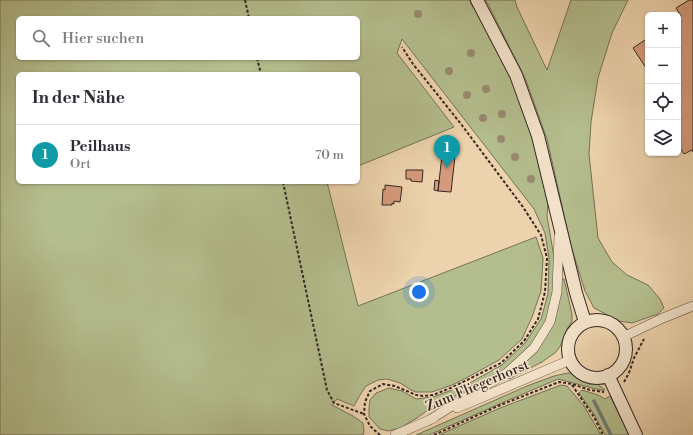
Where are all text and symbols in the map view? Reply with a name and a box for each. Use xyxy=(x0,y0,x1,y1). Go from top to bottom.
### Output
map controls xyxy=(645,12,681,156)
button: + xyxy=(645,12,681,48)
search box xyxy=(16,16,360,60)
icon: search xyxy=(30,27,52,49)
text: Hier suchen xyxy=(62,29,144,48)
button: − xyxy=(645,48,681,84)
button: locate xyxy=(645,84,681,120)
text: In der Nähe xyxy=(32,87,125,109)
button: layers xyxy=(645,120,681,156)
pin: 1 xyxy=(434,135,460,168)
text: Peilhaus xyxy=(70,137,130,156)
text: 1 xyxy=(42,147,48,163)
text: 70 m xyxy=(315,147,344,163)
text: Ort xyxy=(70,156,91,172)
your location xyxy=(409,282,429,302)
street label: Zum Fliegerhorst xyxy=(423,356,532,416)

